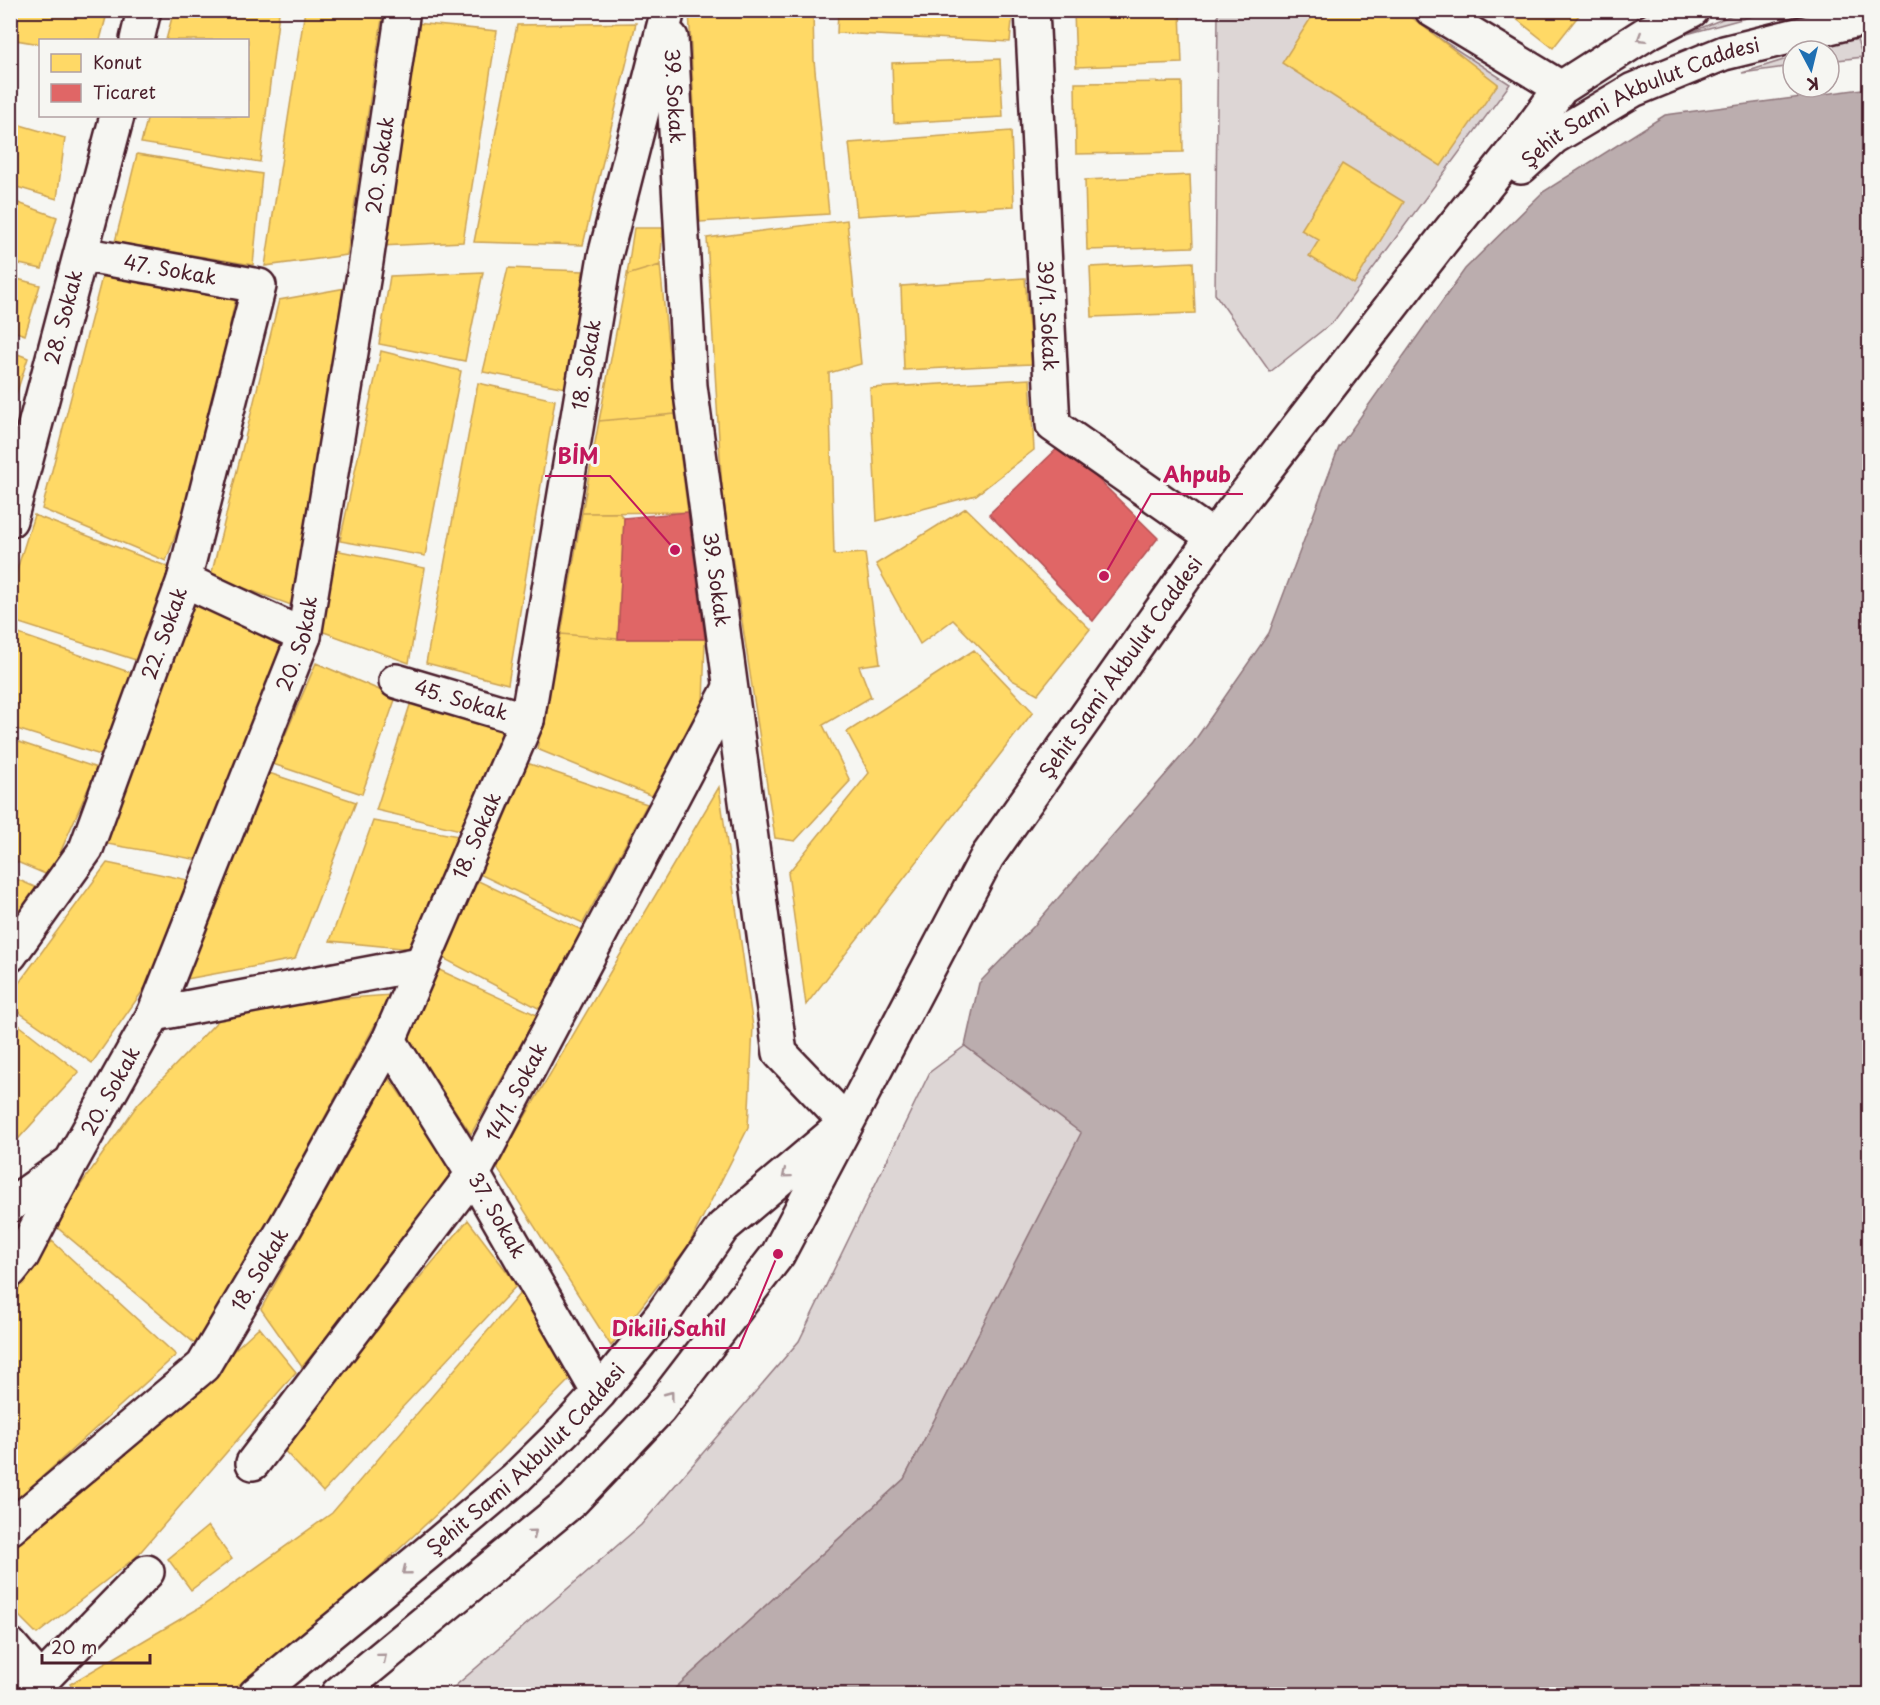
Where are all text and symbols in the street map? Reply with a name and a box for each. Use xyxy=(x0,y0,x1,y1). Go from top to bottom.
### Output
street label: Şehit Sami Akbulut Caddesi xyxy=(1514,29,1763,174)
one-way arrow xyxy=(1637,30,1647,42)
legend xyxy=(39,39,249,117)
north arrow xyxy=(1781,39,1841,99)
text: Konut xyxy=(93,48,142,75)
street label: 39. Sokak xyxy=(658,48,693,144)
text: K xyxy=(1805,72,1820,98)
text: Ticaret xyxy=(93,78,156,105)
street label: 20. Sokak xyxy=(357,114,401,216)
street label: 47. Sokak xyxy=(121,246,219,292)
street label: 39/1. Sokak xyxy=(1031,260,1066,371)
street label: 28. Sokak xyxy=(36,266,90,367)
street label: 18. Sokak xyxy=(563,317,608,412)
callout: BİM xyxy=(545,437,610,476)
text: BİM xyxy=(558,439,598,471)
callout: Ahpub xyxy=(1151,455,1243,494)
text: Ahpub xyxy=(1162,457,1231,489)
street label: 39. Sokak xyxy=(696,530,738,629)
street label: Şehit Sami Akbulut Caddesi xyxy=(1031,549,1209,784)
street label: 22. Sokak xyxy=(133,583,194,683)
street label: 20. Sokak xyxy=(268,594,324,695)
street label: 45. Sokak xyxy=(411,671,512,728)
street label: 18. Sokak xyxy=(444,787,508,883)
street label: 14/1. Sokak xyxy=(477,1037,554,1146)
street label: 20. Sokak xyxy=(73,1040,147,1141)
one-way arrow xyxy=(782,1166,793,1177)
street label: 37. Sokak xyxy=(461,1167,534,1263)
street label: 18. Sokak xyxy=(223,1222,296,1316)
callout: Dikili Sahil xyxy=(599,1309,739,1348)
text: Dikili Sahil xyxy=(612,1311,726,1343)
street label: Şehit Sami Akbulut Caddesi xyxy=(419,1356,631,1562)
one-way arrow xyxy=(663,1391,674,1402)
one-way arrow xyxy=(526,1529,537,1540)
one-way arrow xyxy=(402,1563,413,1574)
scale bar xyxy=(42,1627,150,1665)
text: 20 m xyxy=(51,1633,97,1660)
one-way arrow xyxy=(376,1654,387,1665)

